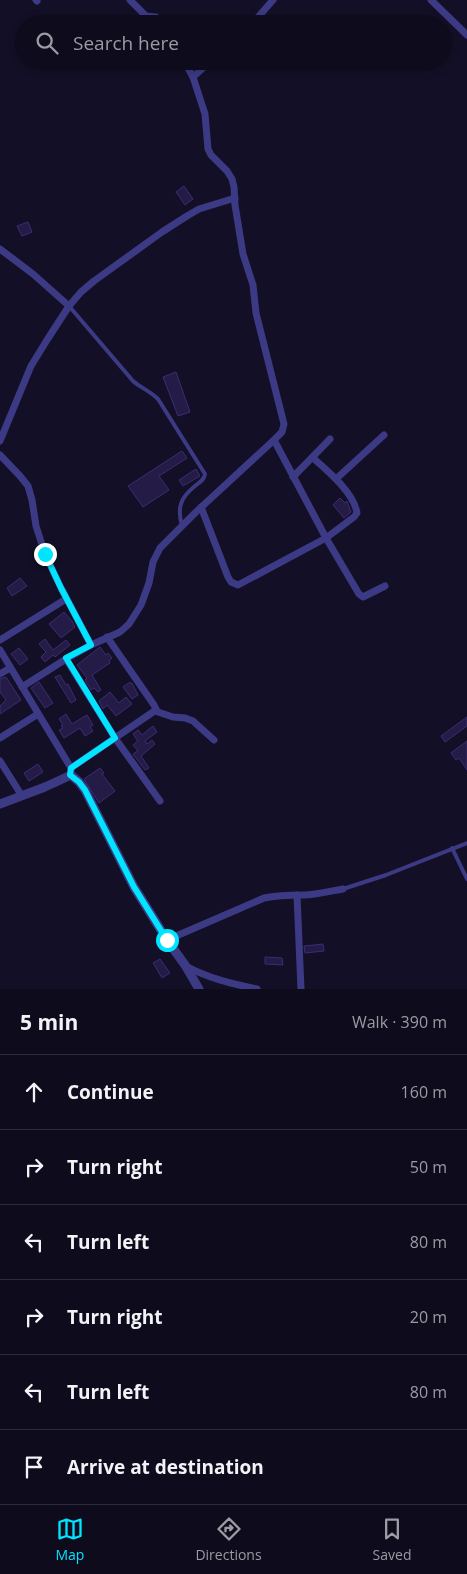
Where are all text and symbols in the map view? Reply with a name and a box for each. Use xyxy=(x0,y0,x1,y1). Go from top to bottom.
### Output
search box xyxy=(15,15,452,70)
icon: search xyxy=(33,29,61,57)
text: Search here xyxy=(73,30,179,56)
route end xyxy=(34,543,57,566)
route start xyxy=(156,929,179,952)
text: 5 min xyxy=(20,1008,78,1036)
text: Walk · 390 m xyxy=(352,1011,447,1033)
icon: ahead xyxy=(20,1078,48,1106)
text: Continue xyxy=(67,1079,154,1105)
text: 160 m xyxy=(401,1081,447,1103)
icon: right xyxy=(20,1153,48,1181)
text: Turn right xyxy=(67,1154,162,1180)
text: 50 m xyxy=(410,1156,447,1178)
icon: left xyxy=(20,1228,48,1256)
text: Turn left xyxy=(67,1229,149,1255)
text: 80 m xyxy=(410,1231,447,1253)
icon: right xyxy=(20,1303,48,1331)
text: Turn right xyxy=(67,1304,162,1330)
text: 20 m xyxy=(410,1306,447,1328)
icon: left xyxy=(20,1378,48,1406)
text: Turn left xyxy=(67,1379,149,1405)
text: 80 m xyxy=(410,1381,447,1403)
icon: arrive xyxy=(20,1453,48,1481)
text: Arrive at destination xyxy=(67,1454,264,1480)
tab: Map xyxy=(55,1515,84,1564)
tab: Directions xyxy=(195,1515,262,1564)
tab: Saved xyxy=(373,1515,411,1564)

